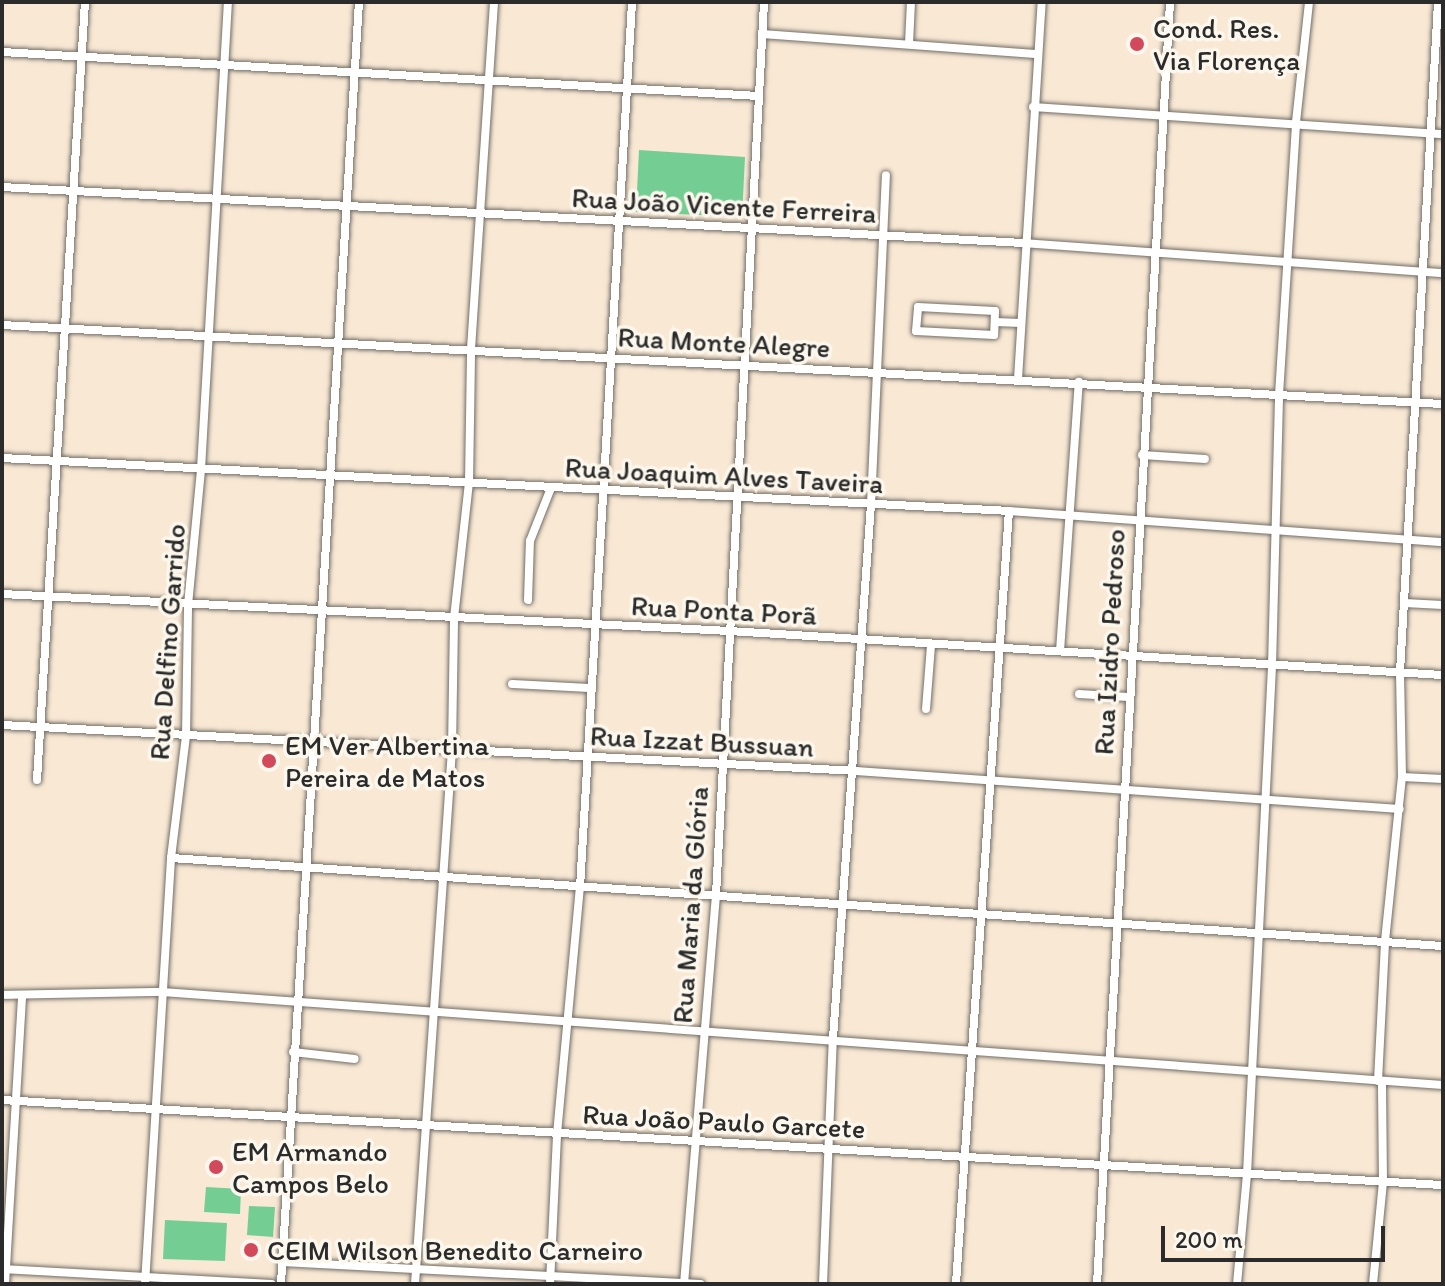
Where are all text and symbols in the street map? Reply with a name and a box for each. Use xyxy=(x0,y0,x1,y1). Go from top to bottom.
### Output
place label: Cond. Res. Via Florença xyxy=(1153,11,1301,77)
marker: Cond. Res. Via Florença xyxy=(1128,35,1146,53)
street label: Rua João Vicente Ferreira xyxy=(571,180,877,230)
street label: Rua Monte Alegre xyxy=(617,320,831,364)
street label: Rua Joaquim Alves Taveira xyxy=(565,450,883,500)
street label: Rua Delfino Garrido xyxy=(142,522,192,762)
street label: Rua Izidro Pedroso xyxy=(1086,529,1132,755)
street label: Rua Ponta Porã xyxy=(631,588,817,632)
street label: Rua Izzat Bussuan xyxy=(589,718,815,764)
place label: EM Ver Albertina Pereira de Matos xyxy=(285,728,487,794)
marker: EM Ver Albertina Pereira de Matos xyxy=(260,752,278,770)
street label: Rua Maria da Glória xyxy=(665,785,715,1025)
street label: Rua João Paulo Garcete xyxy=(582,1097,866,1145)
place label: EM Armando Campos Belo xyxy=(232,1134,389,1200)
marker: EM Armando Campos Belo xyxy=(207,1158,225,1176)
scale bar xyxy=(1165,1210,1389,1260)
text: 200 m xyxy=(1175,1225,1243,1254)
place label: CEIM Wilson Benedito Carneiro xyxy=(267,1233,643,1267)
marker: CEIM Wilson Benedito Carneiro xyxy=(242,1241,260,1259)

